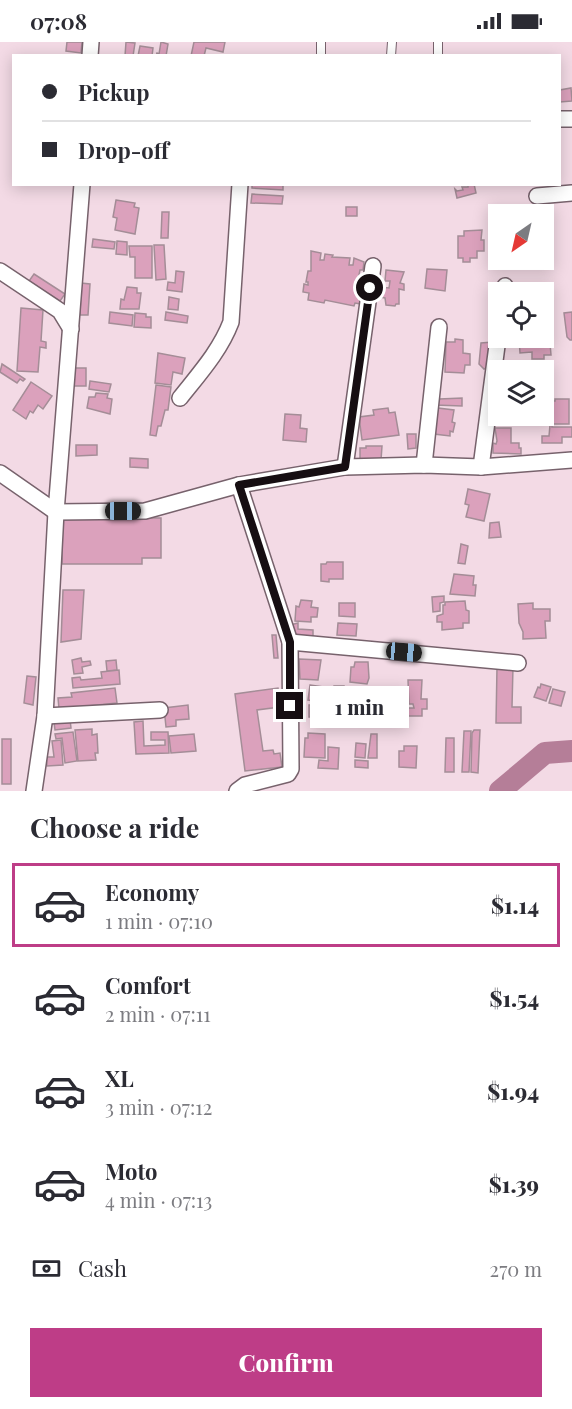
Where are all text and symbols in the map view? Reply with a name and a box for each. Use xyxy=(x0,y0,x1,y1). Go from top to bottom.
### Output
text: 07:08 xyxy=(30,6,87,36)
text: Pickup xyxy=(78,77,149,107)
text: Drop-off xyxy=(78,135,169,165)
north arrow xyxy=(488,204,554,270)
map controls xyxy=(488,204,554,426)
route start xyxy=(356,274,383,301)
button: locate xyxy=(488,282,554,348)
button: layers xyxy=(488,360,554,426)
car xyxy=(105,502,141,520)
car xyxy=(385,641,423,663)
callout: 1 min xyxy=(311,685,410,727)
route end xyxy=(276,692,303,719)
text: 1 min xyxy=(335,693,384,720)
text: Choose a ride xyxy=(30,809,199,845)
text: Economy xyxy=(105,877,199,907)
icon: car xyxy=(33,878,87,932)
text: $1.14 xyxy=(491,890,539,920)
text: 1 min · 07:10 xyxy=(105,907,213,934)
text: Comfort xyxy=(105,970,191,1000)
icon: car xyxy=(33,971,87,1025)
text: $1.54 xyxy=(490,983,539,1013)
text: 2 min · 07:11 xyxy=(105,1000,211,1027)
text: XL xyxy=(105,1063,134,1093)
icon: car xyxy=(33,1064,87,1118)
text: $1.94 xyxy=(487,1076,539,1106)
text: 3 min · 07:12 xyxy=(105,1093,212,1120)
text: Moto xyxy=(105,1156,158,1186)
icon: car xyxy=(33,1157,87,1211)
text: $1.39 xyxy=(489,1169,539,1199)
text: 4 min · 07:13 xyxy=(105,1186,212,1213)
icon: cash xyxy=(30,1252,63,1285)
text: Cash xyxy=(78,1253,127,1283)
text: 270 m xyxy=(490,1255,542,1282)
button: Confirm xyxy=(30,1328,542,1397)

